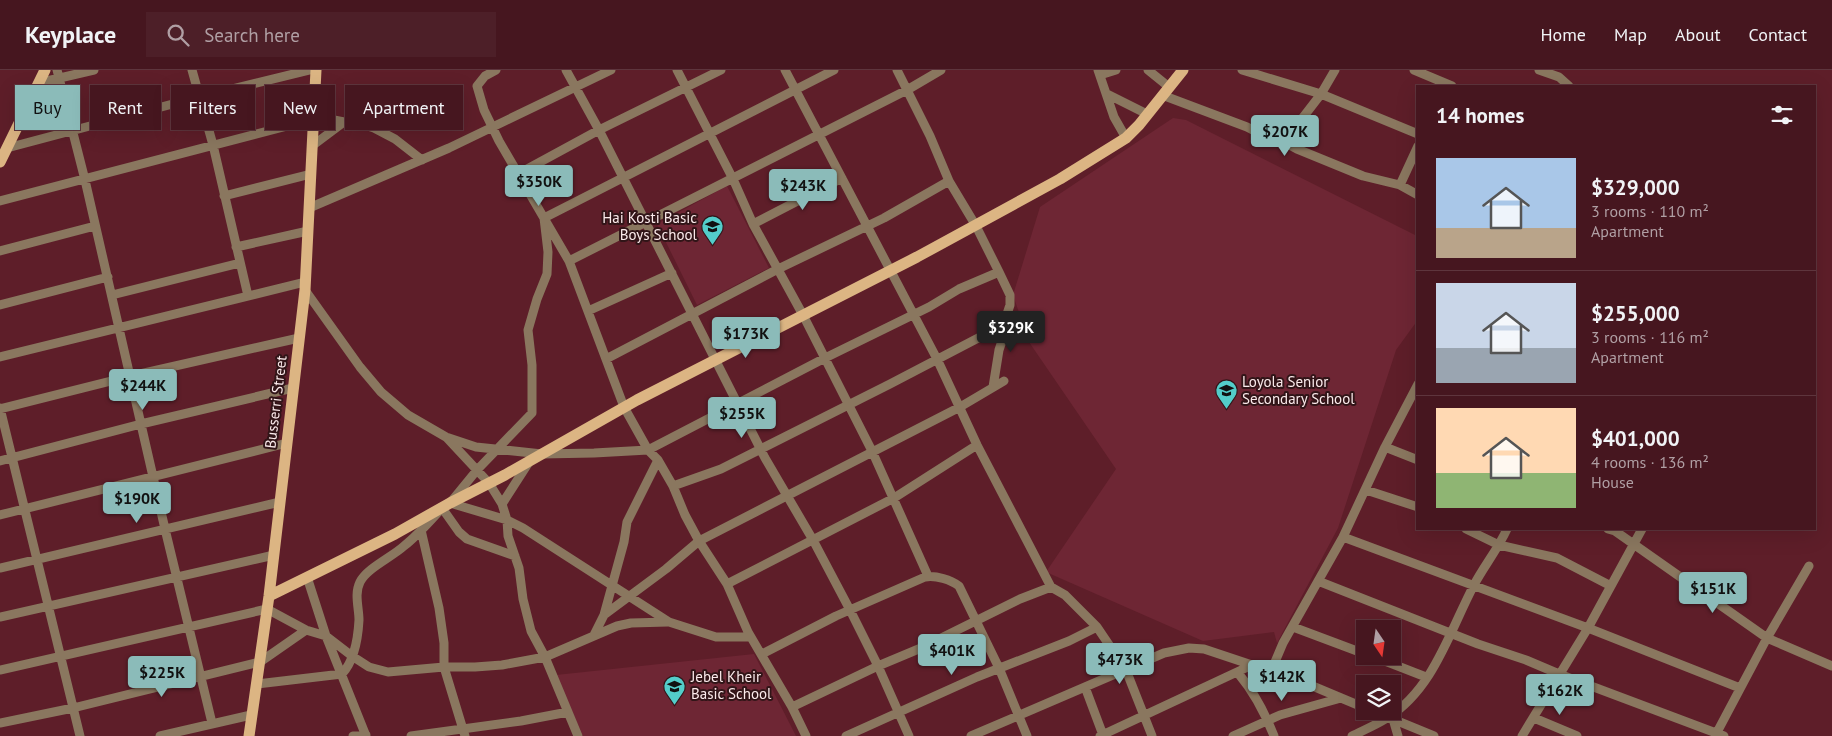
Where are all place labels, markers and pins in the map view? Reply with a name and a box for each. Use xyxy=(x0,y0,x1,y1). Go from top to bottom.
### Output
pin: $207K xyxy=(1250,114,1320,157)
pin: $350K xyxy=(504,164,574,207)
pin: $243K xyxy=(768,168,838,211)
place label: Hai Kosti Basic Boys School xyxy=(602,208,698,244)
school or university icon: Hai Kosti Basic Boys School xyxy=(701,215,725,246)
pin: $329K xyxy=(976,310,1046,353)
pin: $173K xyxy=(711,316,781,359)
pin: $244K xyxy=(108,368,178,411)
place label: Loyola Senior Secondary School xyxy=(1242,372,1355,408)
school or university icon: Loyola Senior Secondary School xyxy=(1214,379,1238,410)
pin: $255K xyxy=(707,396,777,439)
pin: $190K xyxy=(102,482,172,524)
pin: $151K xyxy=(1678,572,1748,614)
pin: $401K xyxy=(917,634,987,676)
pin: $473K xyxy=(1085,642,1155,685)
pin: $225K xyxy=(127,656,197,698)
pin: $142K xyxy=(1247,660,1317,702)
place label: Jebel Kheir Basic School xyxy=(690,667,772,703)
school or university icon: Jebel Kheir Basic School xyxy=(663,674,687,705)
pin: $162K xyxy=(1525,674,1595,716)

